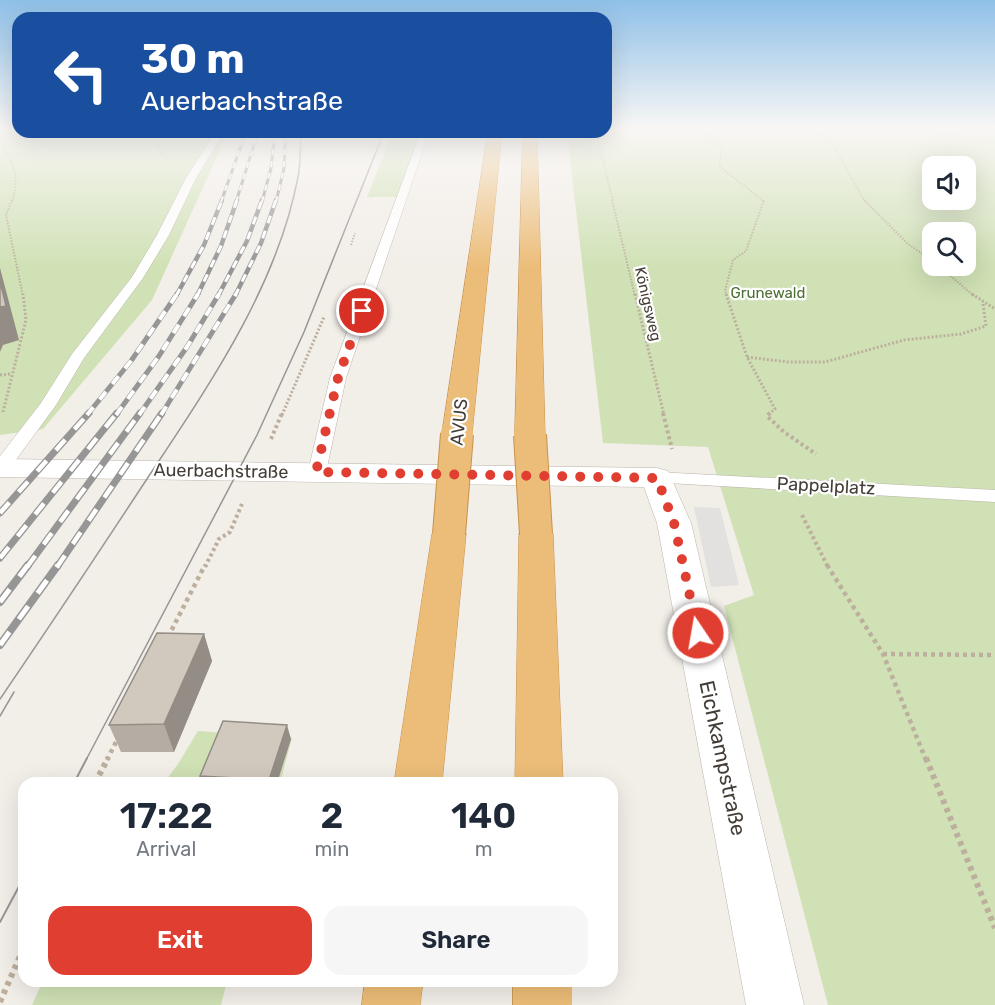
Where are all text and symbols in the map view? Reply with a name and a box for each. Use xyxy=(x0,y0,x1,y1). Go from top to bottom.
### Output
text: 30 m xyxy=(141,34,245,84)
icon: left xyxy=(42,36,120,114)
text: Auerbachstraße xyxy=(141,85,343,117)
map controls xyxy=(922,156,976,276)
button: sound xyxy=(922,156,976,210)
button: search xyxy=(922,222,976,276)
street label: Königsweg xyxy=(631,265,665,343)
park label: Grunewald xyxy=(731,284,805,302)
pin xyxy=(336,285,387,336)
icon: arrive xyxy=(345,294,378,327)
street label: AVUS xyxy=(446,398,472,446)
street label: Auerbachstraße xyxy=(153,459,289,483)
street label: Pappelplatz xyxy=(776,472,876,500)
position arrow xyxy=(666,601,730,665)
street label: Eichkampstraße xyxy=(694,678,752,838)
text: 17:22 xyxy=(120,794,213,837)
text: 2 xyxy=(321,794,343,837)
text: 140 xyxy=(451,794,516,837)
text: Arrival xyxy=(136,837,196,861)
text: min xyxy=(315,837,349,861)
text: m xyxy=(475,837,493,861)
button: Exit xyxy=(48,906,312,975)
button: Share xyxy=(324,906,588,975)

